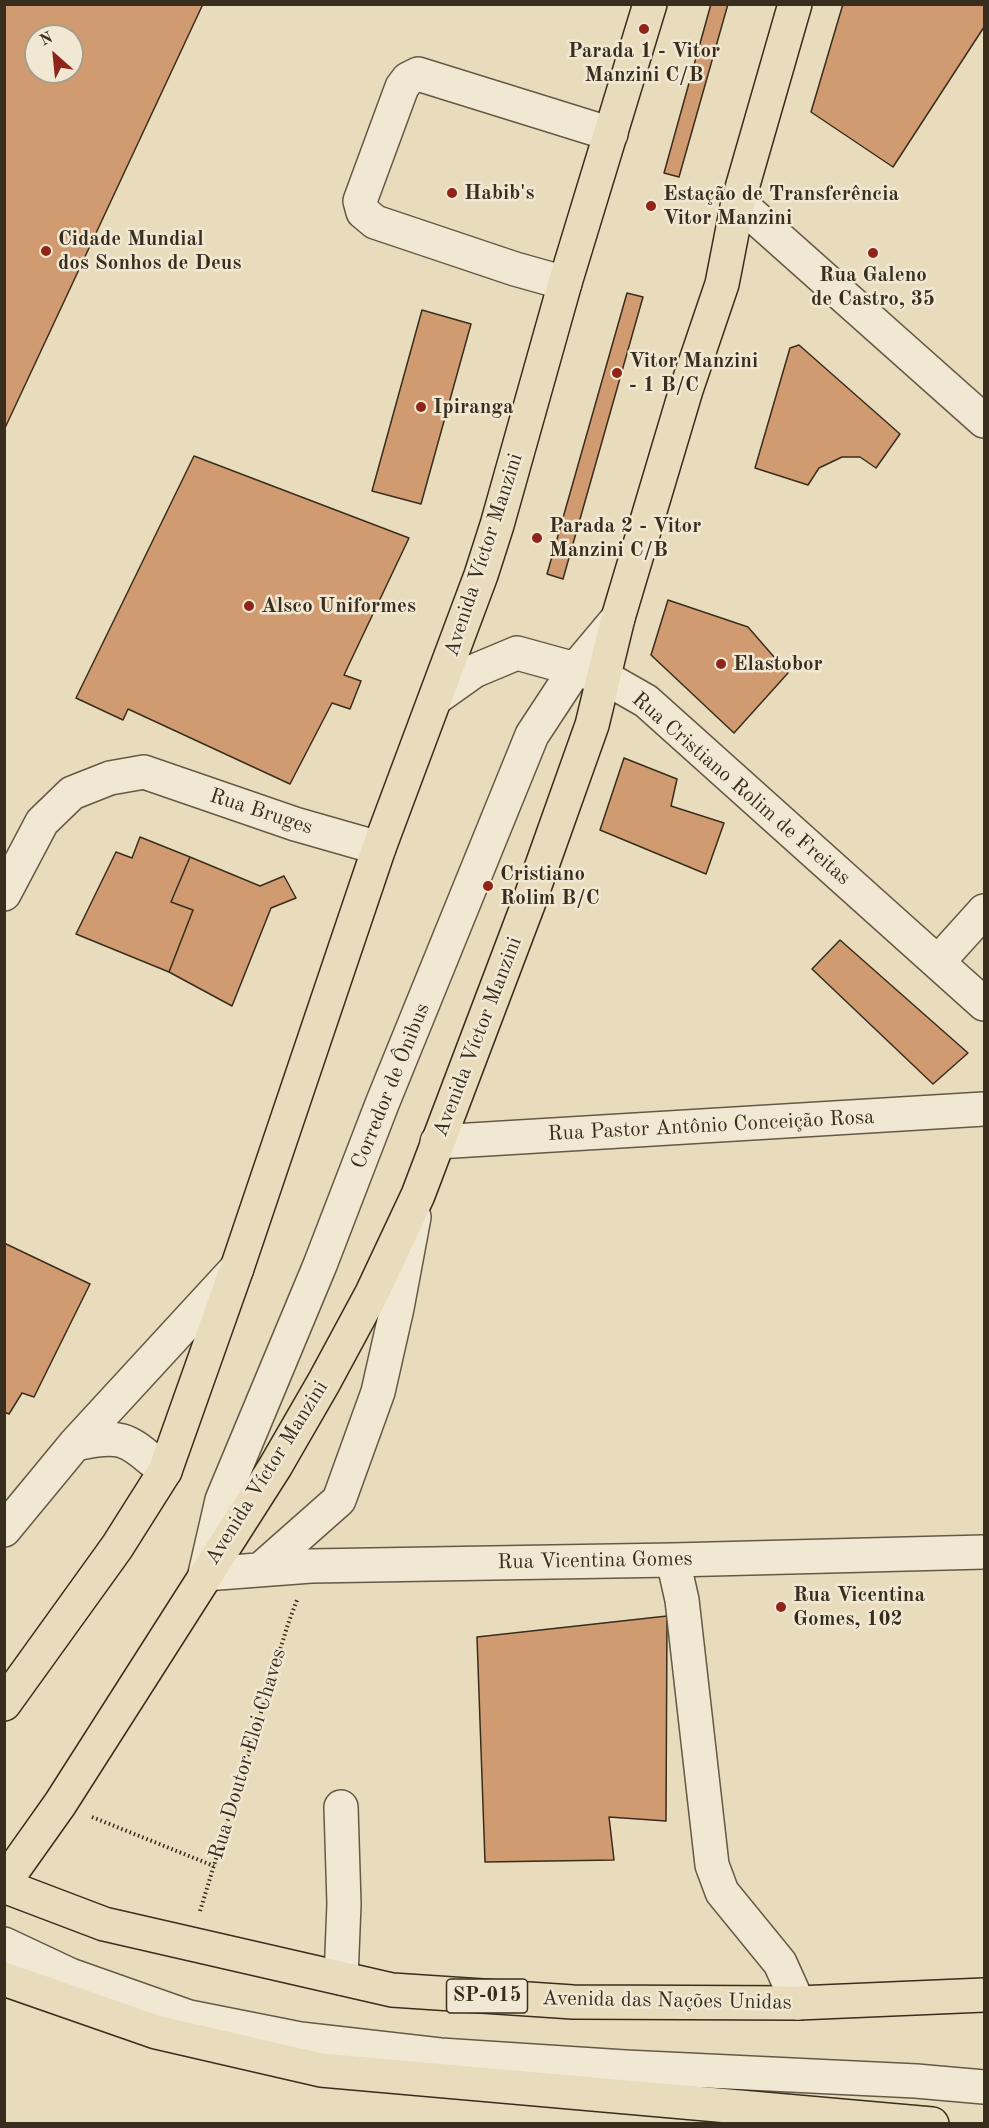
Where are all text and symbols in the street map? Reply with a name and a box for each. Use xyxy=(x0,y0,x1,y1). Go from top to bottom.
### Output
marker: Parada 1 - Vitor Manzini C/B xyxy=(637,22,651,36)
north arrow xyxy=(24,24,84,84)
text: N xyxy=(38,30,56,50)
place label: Parada 1 - Vitor Manzini C/B xyxy=(568,38,720,88)
place label: Habib's xyxy=(464,180,534,206)
place label: Estação de Transferência Vitor Manzini xyxy=(663,181,899,231)
marker: Habib's xyxy=(445,186,459,200)
marker: Estação de Transferência Vitor Manzini xyxy=(644,199,658,213)
place label: Cidade Mundial dos Sonhos de Deus xyxy=(58,226,241,276)
marker: Cidade Mundial dos Sonhos de Deus xyxy=(39,244,53,258)
marker: Rua Galeno de Castro, 35 xyxy=(866,246,880,260)
place label: Rua Galeno de Castro, 35 xyxy=(811,262,935,312)
place label: Vitor Manzini - 1 B/C xyxy=(629,348,758,398)
marker: Vitor Manzini - 1 B/C xyxy=(610,366,624,380)
place label: Ipiranga xyxy=(433,394,514,420)
marker: Ipiranga xyxy=(414,400,428,414)
street label: Avenida Víctor Manzini xyxy=(439,450,529,660)
place label: Parada 2 - Vitor Manzini C/B xyxy=(549,513,701,563)
marker: Parada 2 - Vitor Manzini C/B xyxy=(530,531,544,545)
place label: Alsco Uniformes xyxy=(261,593,416,619)
marker: Alsco Uniformes xyxy=(242,599,256,613)
place label: Elastobor xyxy=(733,651,823,677)
marker: Elastobor xyxy=(714,657,728,671)
street label: Rua Cristiano Rolim de Freitas xyxy=(626,687,856,891)
street label: Rua Bruges xyxy=(206,783,316,841)
place label: Cristiano Rolim B/C xyxy=(500,861,599,911)
marker: Cristiano Rolim B/C xyxy=(481,879,495,893)
street label: Avenida Víctor Manzini xyxy=(428,933,528,1141)
street label: Corredor de Ônibus xyxy=(346,999,436,1173)
street label: Rua Pastor Antônio Conceição Rosa xyxy=(547,1105,875,1147)
street label: Avenida Víctor Manzini xyxy=(200,1376,334,1570)
street label: Rua Vicentina Gomes xyxy=(497,1547,693,1575)
place label: Rua Vicentina Gomes, 102 xyxy=(793,1582,925,1632)
marker: Rua Vicentina Gomes, 102 xyxy=(774,1600,788,1614)
street label: Rua Doutor Eloi Chaves xyxy=(204,1646,292,1862)
road number: SP-015 xyxy=(446,1979,528,2013)
street label: Avenida das Nações Unidas xyxy=(542,1986,792,2016)

